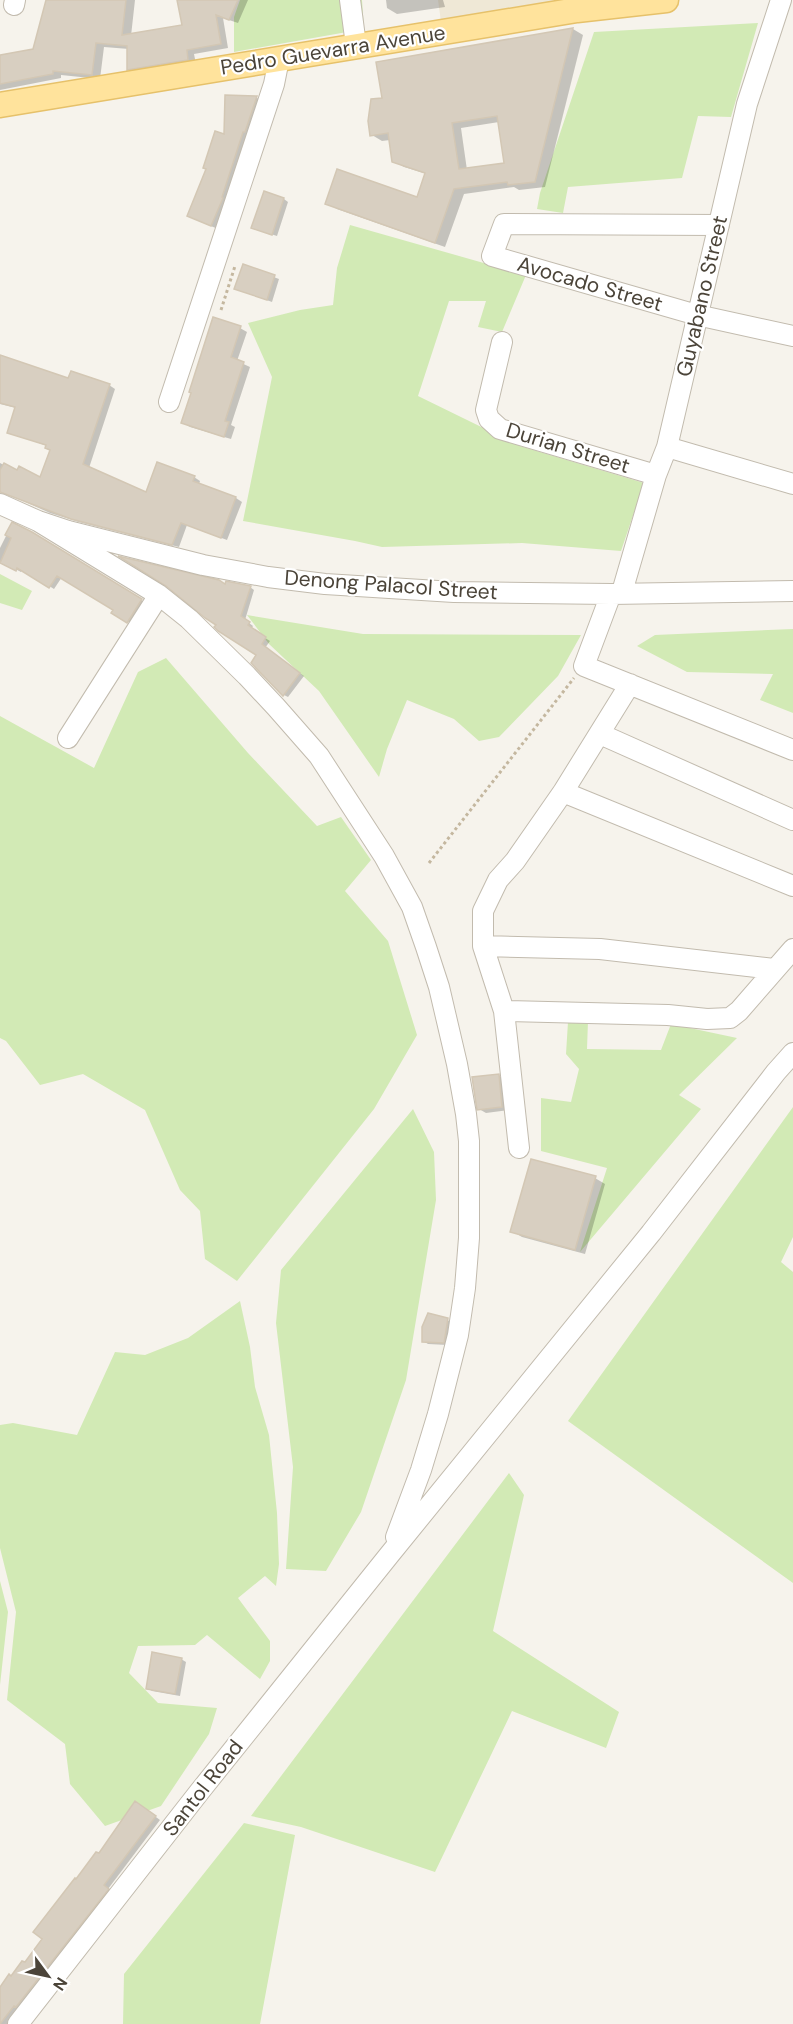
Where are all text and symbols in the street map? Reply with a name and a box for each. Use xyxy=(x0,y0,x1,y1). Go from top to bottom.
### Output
street label: Pedro Guevarra Avenue xyxy=(218,18,448,82)
street label: Guyabano Street xyxy=(670,213,734,379)
street label: Avocado Street xyxy=(514,250,666,318)
street label: Durian Street xyxy=(503,416,633,480)
street label: Denong Palacol Street xyxy=(283,564,499,606)
street label: Santol Road xyxy=(156,1734,250,1842)
north arrow xyxy=(18,1946,78,2006)
text: N xyxy=(48,1973,72,1995)

